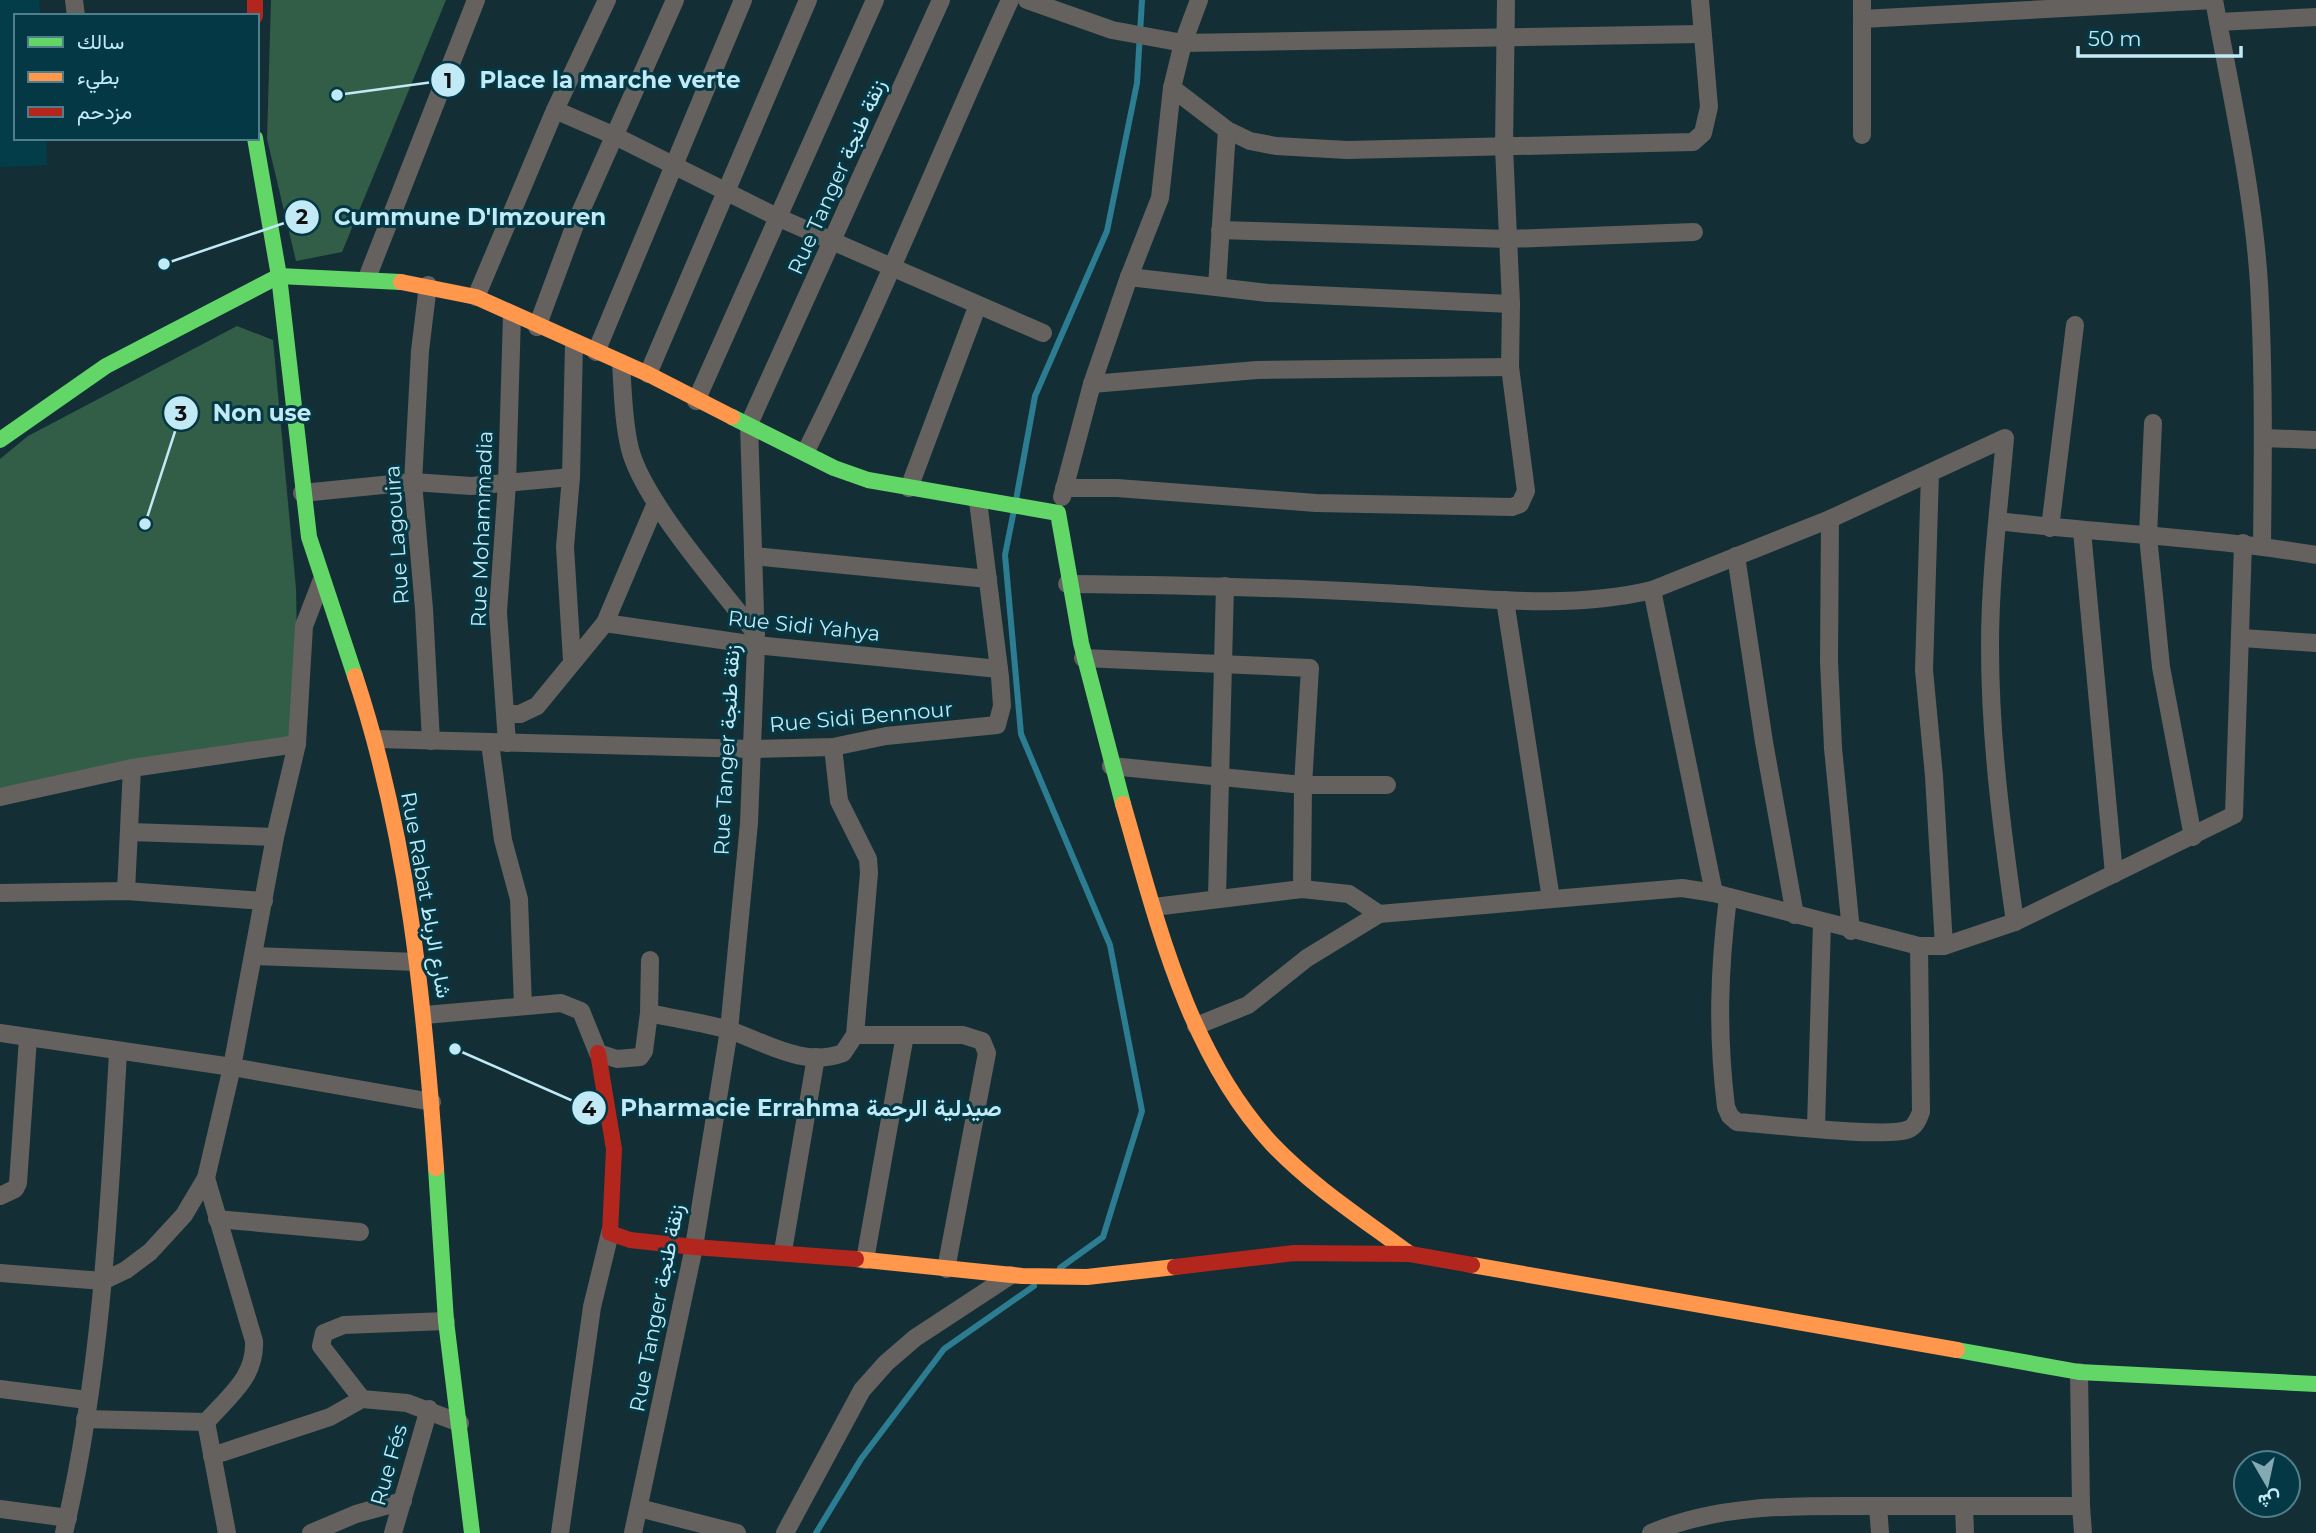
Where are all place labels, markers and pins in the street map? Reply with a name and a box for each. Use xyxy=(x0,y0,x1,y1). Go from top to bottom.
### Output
callout: Place la marche verte xyxy=(430,58,754,102)
callout: Cummune D'Imzouren xyxy=(285,195,620,239)
callout: Non use xyxy=(164,391,325,435)
callout: Pharmacie Errahma صيدلية الرحمة xyxy=(572,1086,1016,1130)

